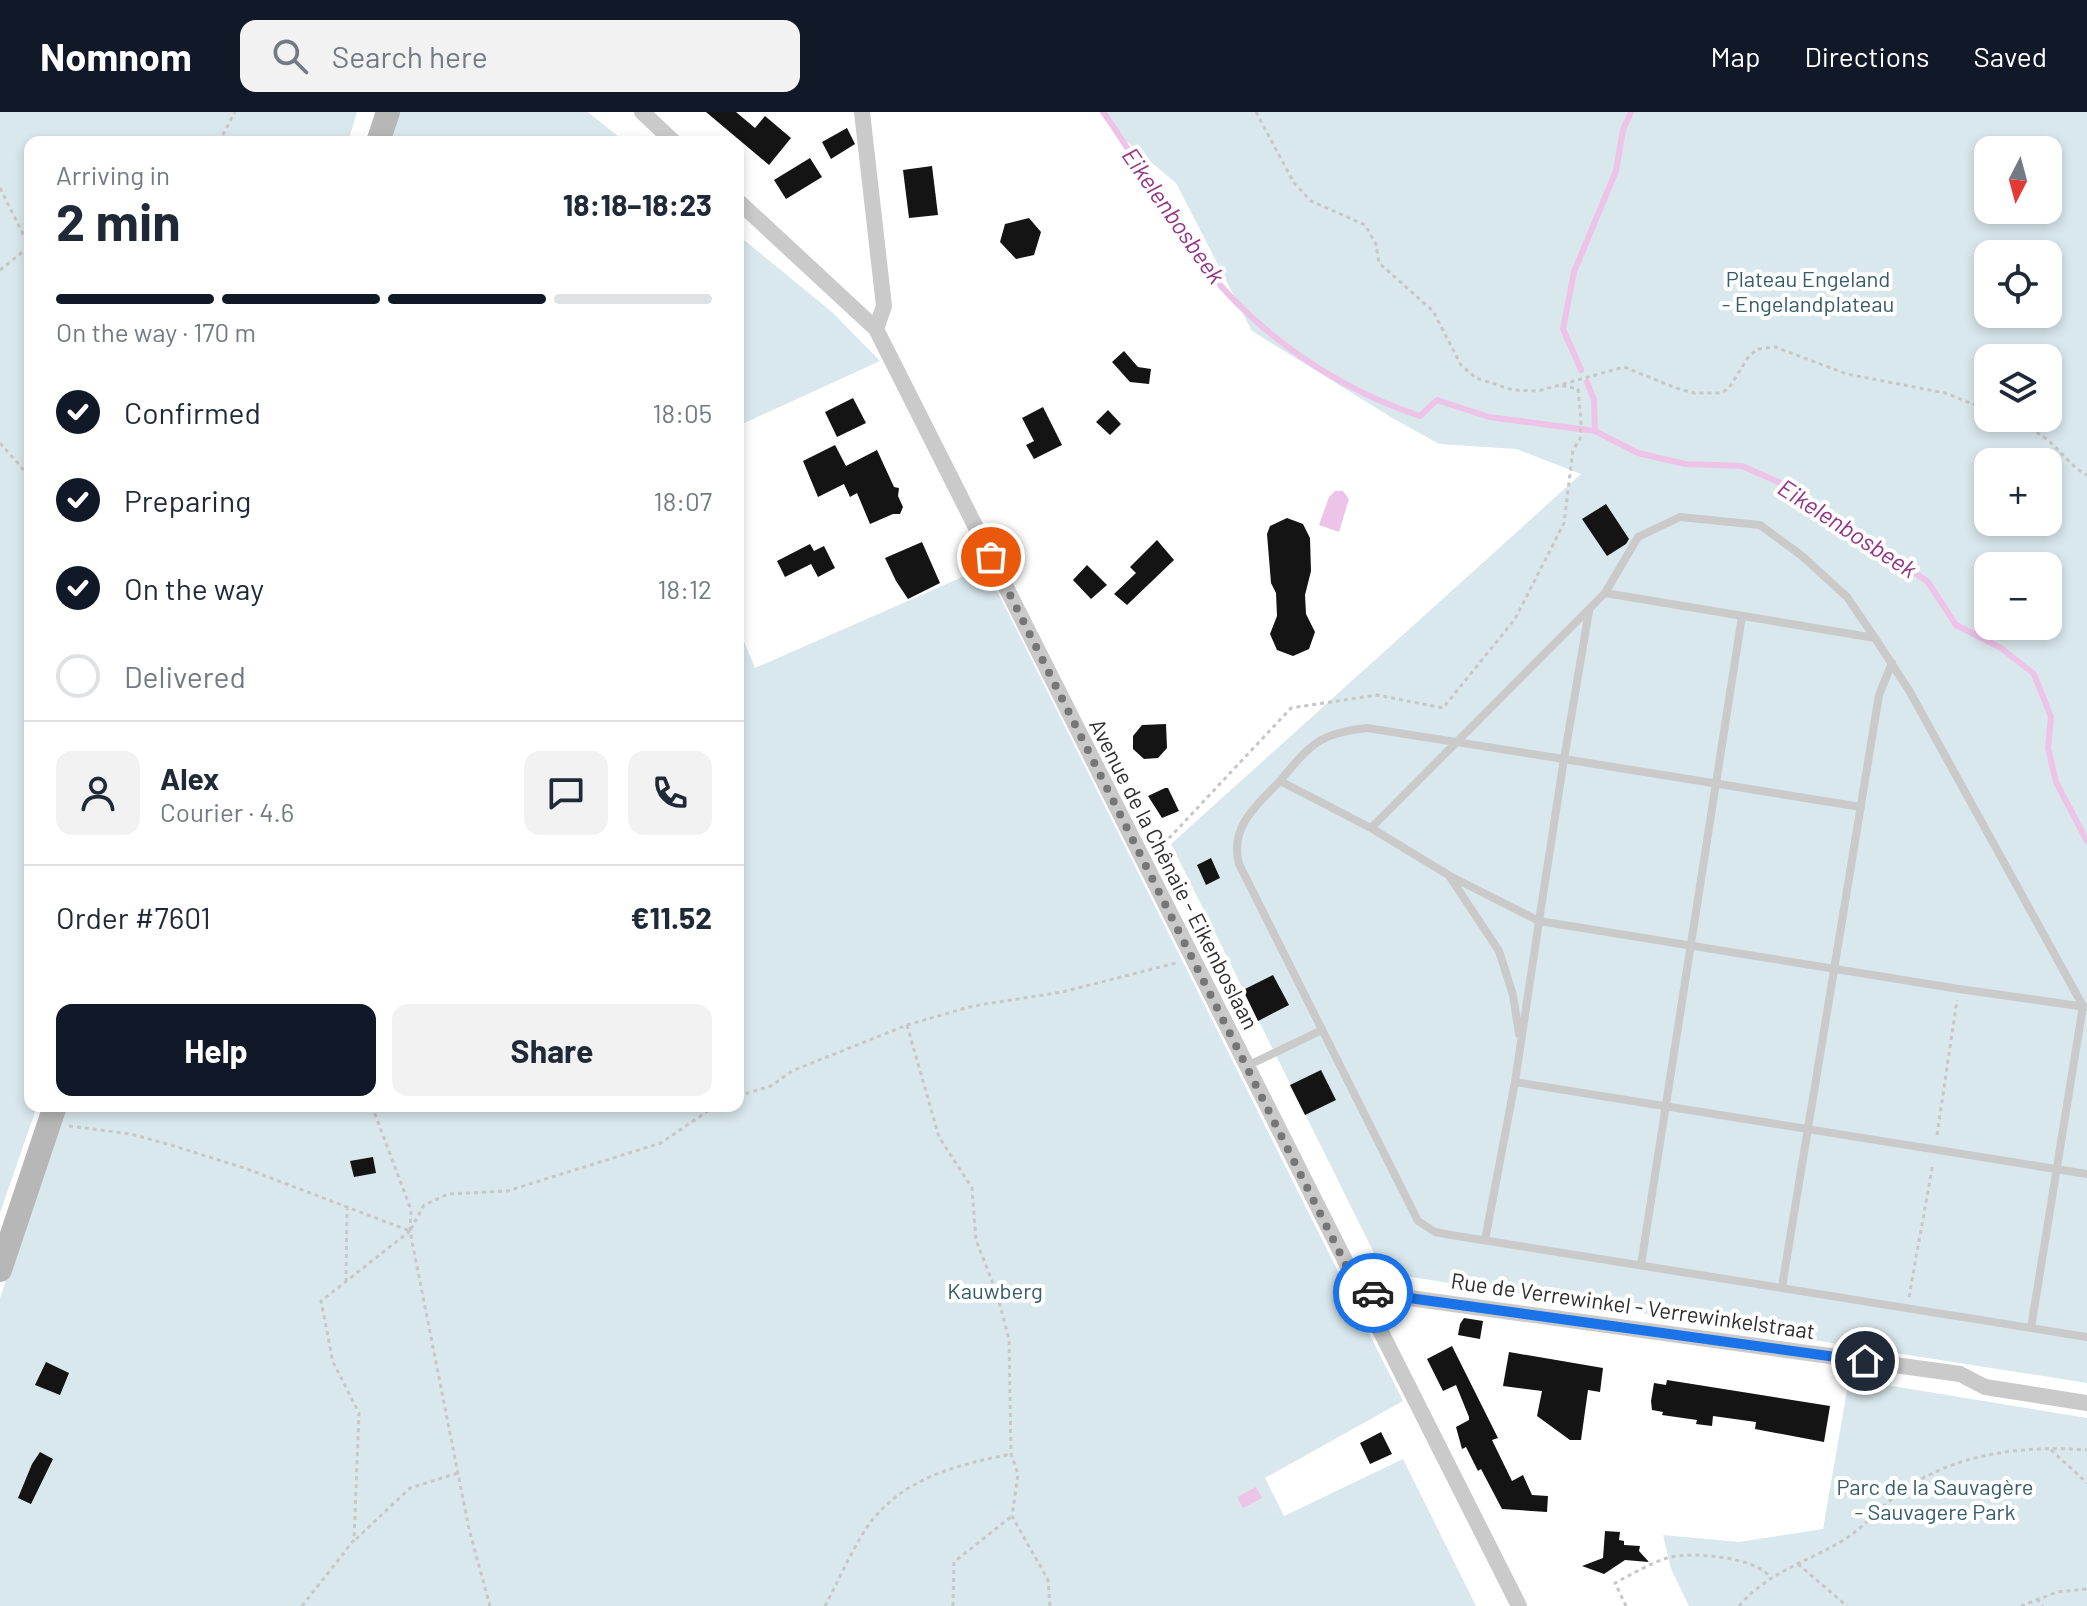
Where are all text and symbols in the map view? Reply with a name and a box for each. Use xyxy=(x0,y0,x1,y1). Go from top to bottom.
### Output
search box xyxy=(240,20,800,92)
text: Nomnom xyxy=(40,33,192,79)
icon: search xyxy=(268,34,312,78)
text: Search here xyxy=(332,38,488,74)
text: Map xyxy=(1711,39,1760,73)
text: Directions xyxy=(1804,39,1930,73)
text: Saved xyxy=(1974,39,2047,73)
north arrow xyxy=(1974,136,2062,224)
map controls xyxy=(1974,136,2062,640)
water label: Eikelenbosbeek xyxy=(1117,142,1232,289)
text: Arriving in xyxy=(56,159,170,190)
text: 18:18–18:23 xyxy=(563,186,712,222)
text: 2 min xyxy=(56,189,181,251)
button: locate xyxy=(1974,240,2062,328)
park label: Plateau Engeland - Engelandplateau xyxy=(1722,265,1894,316)
text: On the way · 170 m xyxy=(56,316,256,347)
button: layers xyxy=(1974,344,2062,432)
icon: check xyxy=(56,390,100,434)
text: Confirmed xyxy=(124,394,261,430)
text: 18:05 xyxy=(652,397,712,428)
button: + xyxy=(1974,448,2062,536)
water label: Eikelenbosbeek xyxy=(1773,472,1923,583)
icon: check xyxy=(56,478,100,522)
text: Preparing xyxy=(124,482,251,518)
text: 18:07 xyxy=(654,485,712,516)
pin xyxy=(957,523,1025,591)
icon: bag xyxy=(969,535,1013,579)
button: − xyxy=(1974,552,2062,640)
icon: check xyxy=(56,566,100,610)
text: On the way xyxy=(124,570,264,606)
text: 18:12 xyxy=(658,573,712,604)
text: Delivered xyxy=(124,658,246,694)
street label: Avenue de la Chênaie - Eikenboslaan xyxy=(1085,714,1265,1033)
button: person xyxy=(56,751,140,835)
button: chat xyxy=(524,751,608,835)
button: phone xyxy=(628,751,712,835)
text: Alex xyxy=(160,760,219,796)
text: Courier · 4.6 xyxy=(160,796,294,827)
text: Order #7601 xyxy=(56,899,211,935)
text: €11.52 xyxy=(630,899,712,935)
button: Help xyxy=(56,1004,376,1096)
button: Share xyxy=(392,1004,712,1096)
courier xyxy=(1333,1253,1413,1333)
street label: Rue de Verrewinkel - Verrewinkelstraat xyxy=(1449,1267,1817,1343)
icon: car xyxy=(1351,1271,1395,1315)
park label: Kauwberg xyxy=(947,1277,1043,1303)
pin xyxy=(1831,1327,1899,1395)
icon: home xyxy=(1843,1339,1887,1383)
park label: Parc de la Sauvagère - Sauvagere Park xyxy=(1836,1473,2034,1524)

